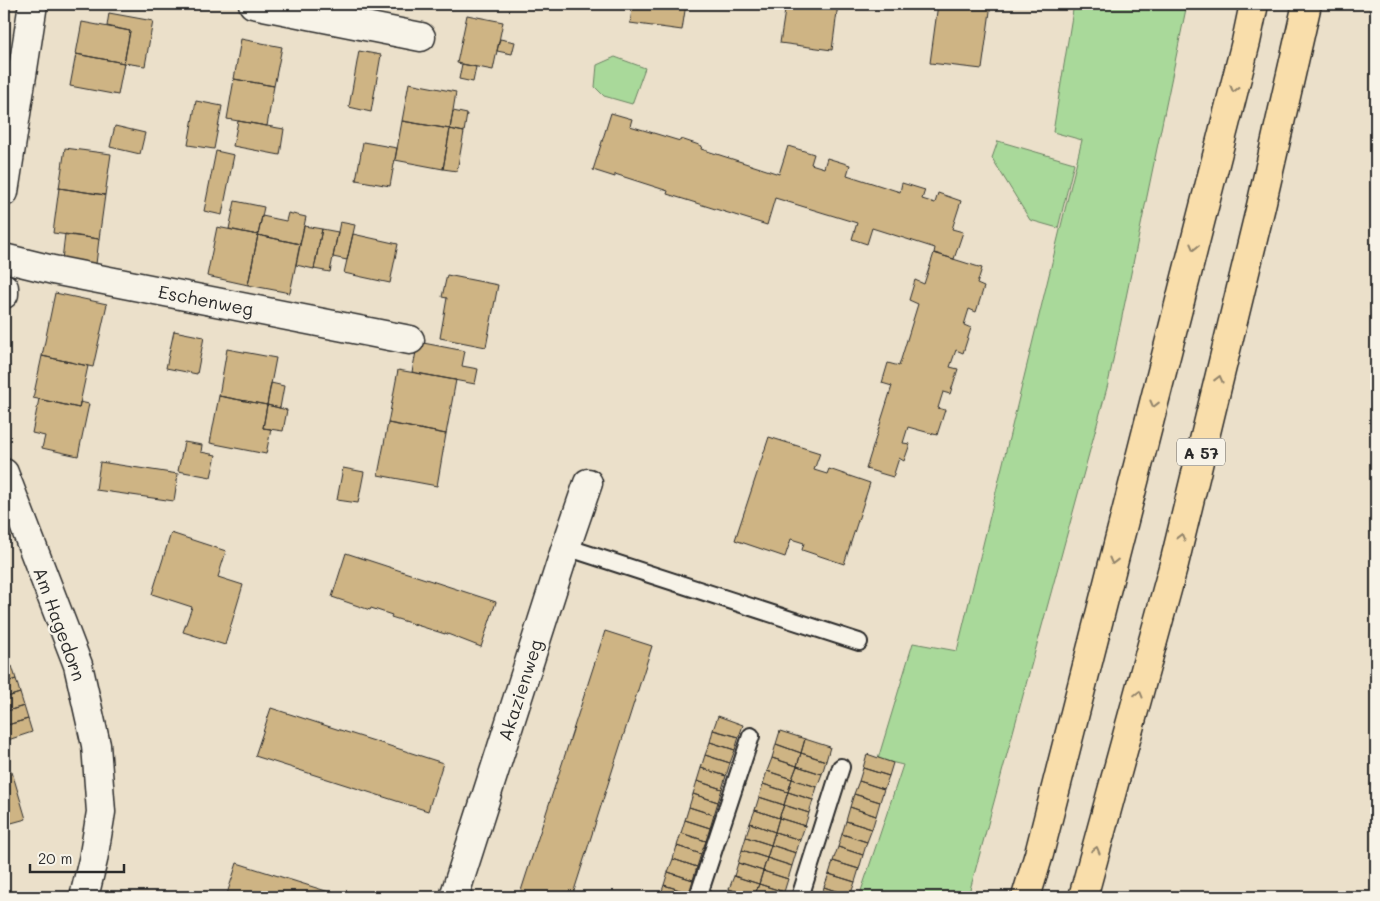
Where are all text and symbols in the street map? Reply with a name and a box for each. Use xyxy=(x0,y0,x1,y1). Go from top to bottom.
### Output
one-way arrow xyxy=(1229,85,1240,94)
one-way arrow xyxy=(1189,242,1199,250)
street label: Eschenweg xyxy=(156,279,256,321)
one-way arrow xyxy=(1213,374,1224,383)
one-way arrow xyxy=(1149,399,1159,408)
road number: A 57 xyxy=(1177,438,1225,466)
one-way arrow xyxy=(1175,532,1186,541)
one-way arrow xyxy=(1109,557,1119,565)
street label: Am Hagedorn xyxy=(28,564,92,684)
street label: Akazienweg xyxy=(492,636,548,744)
one-way arrow xyxy=(1133,690,1143,698)
scale bar xyxy=(30,841,124,873)
one-way arrow xyxy=(1090,847,1100,855)
text: 20 m xyxy=(38,848,72,868)

